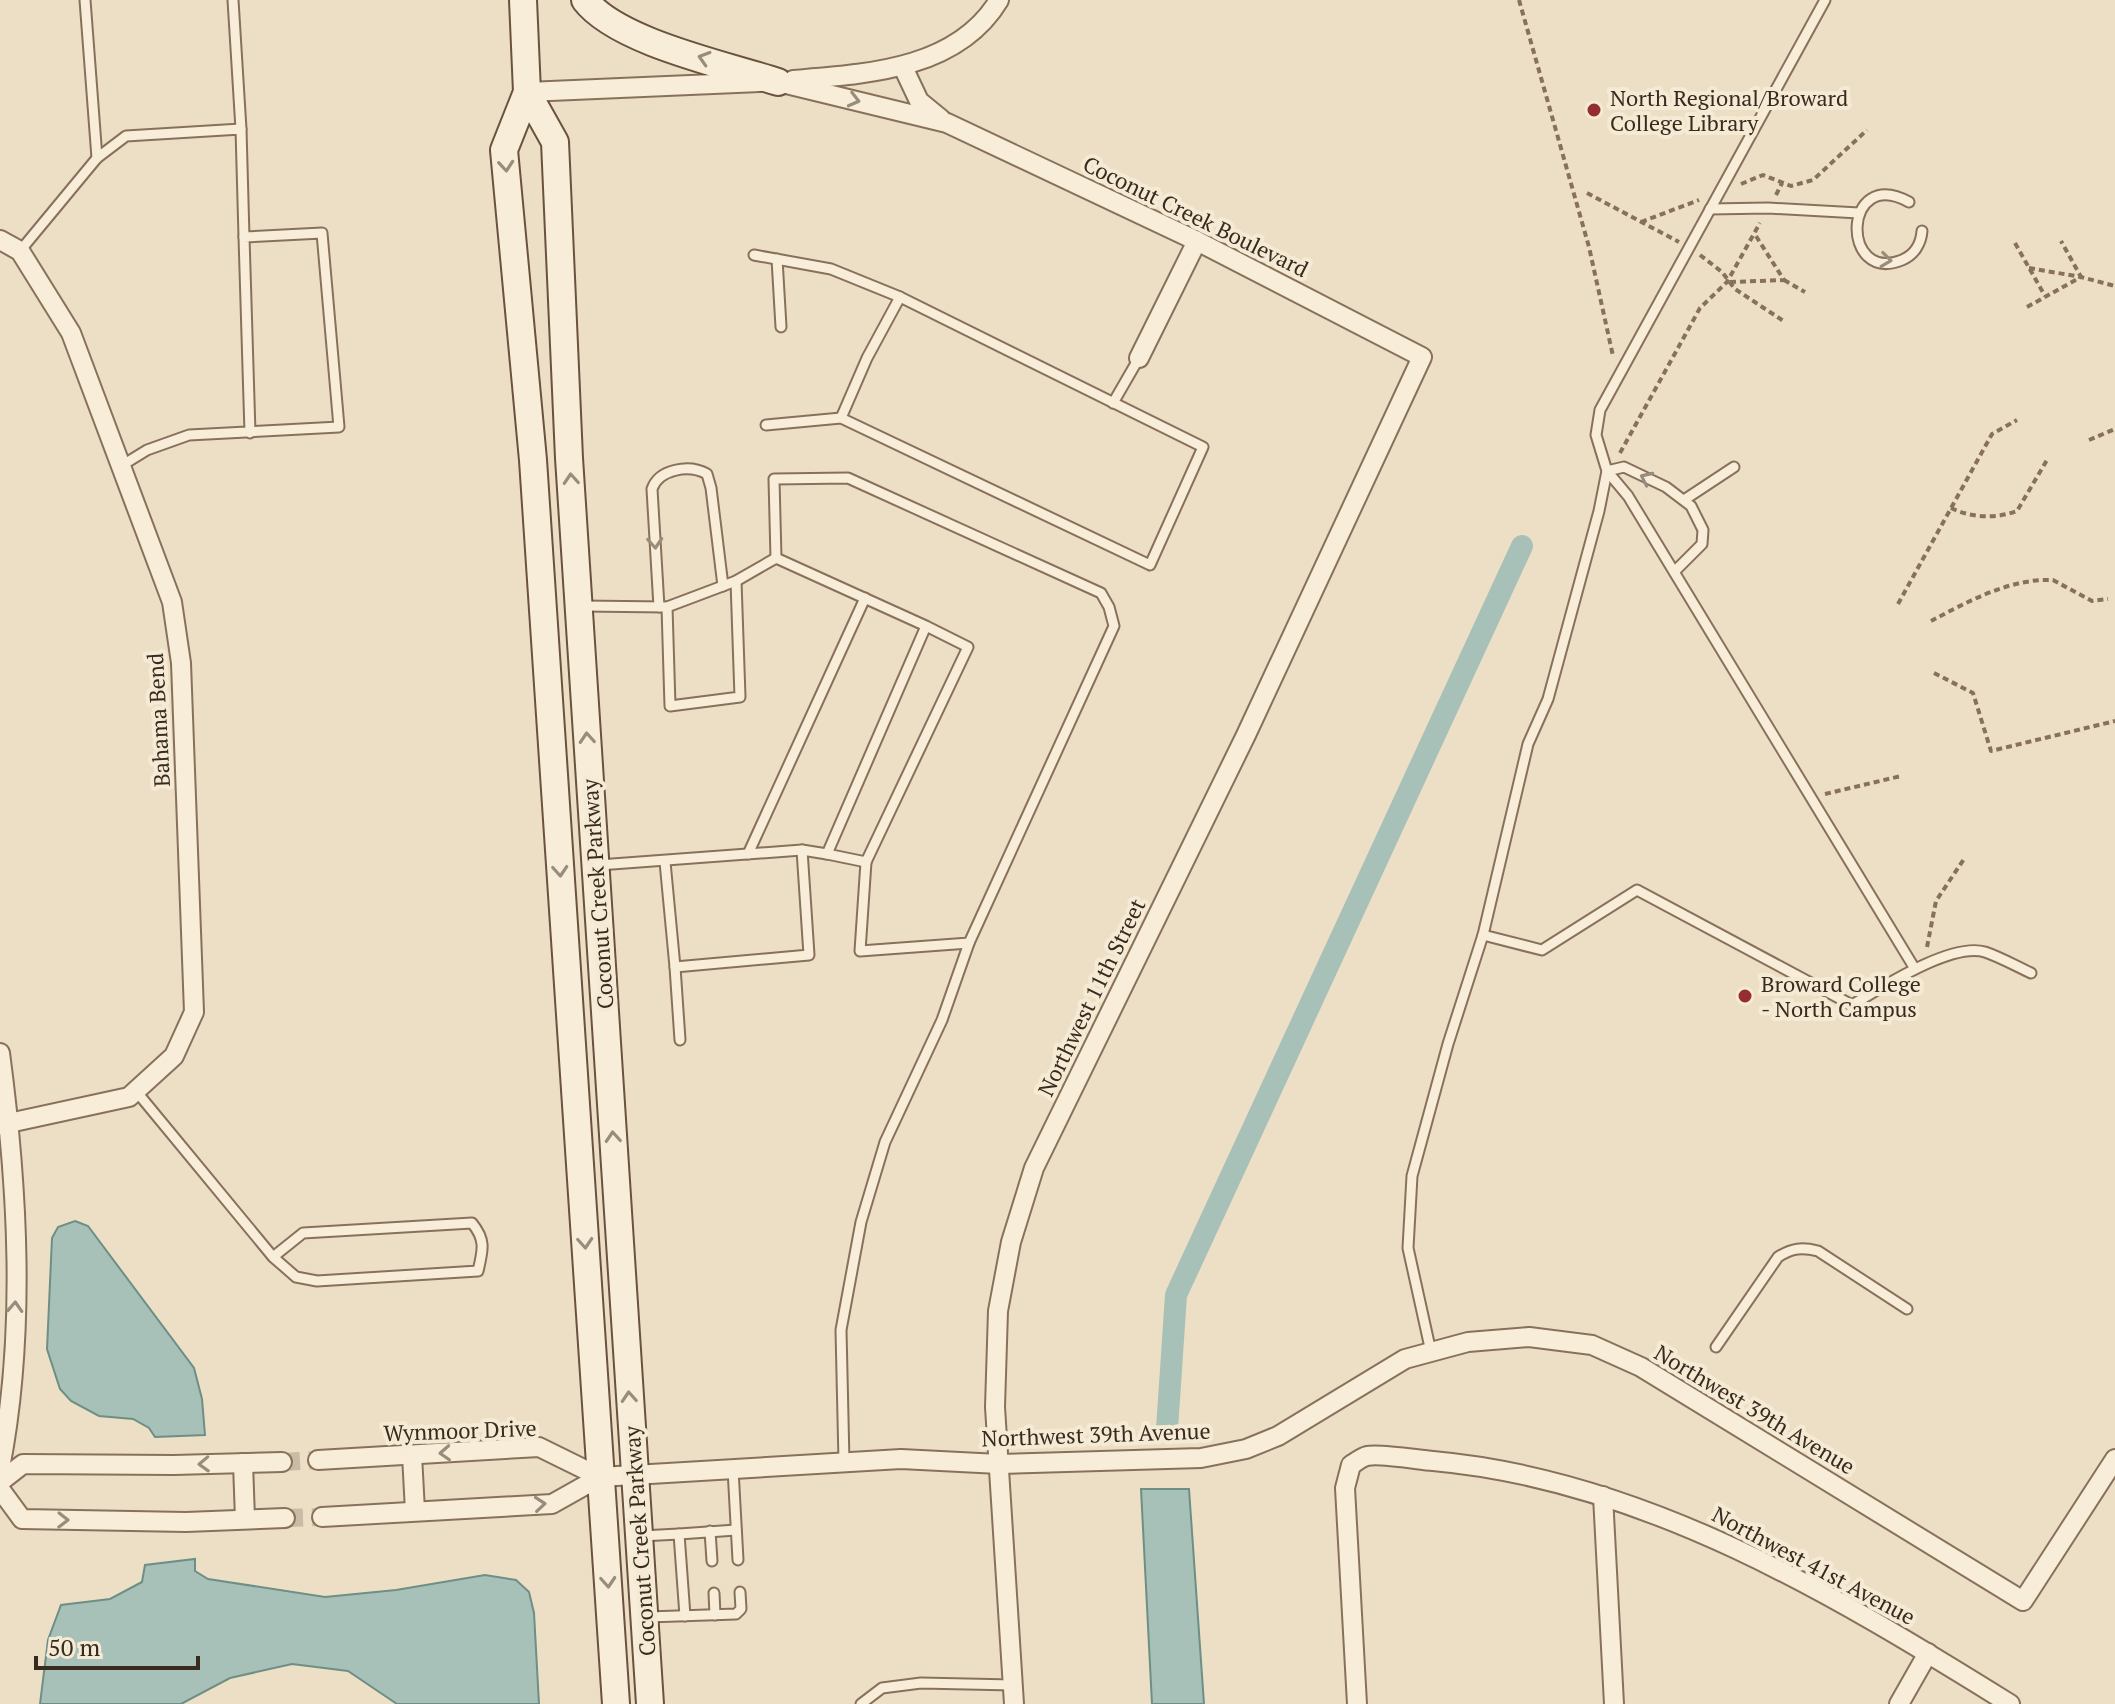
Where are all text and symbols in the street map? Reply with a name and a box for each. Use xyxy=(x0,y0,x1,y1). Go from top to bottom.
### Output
one-way arrow xyxy=(697,52,711,68)
place label: North Regional/Broward College Library xyxy=(1610,83,1848,137)
one-way arrow xyxy=(846,91,860,108)
marker: North Regional/Broward College Library xyxy=(1585,101,1603,119)
street label: Coconut Creek Boulevard xyxy=(1079,149,1313,283)
one-way arrow xyxy=(497,159,514,172)
one-way arrow xyxy=(1879,251,1892,268)
one-way arrow xyxy=(563,472,580,485)
one-way arrow xyxy=(1640,472,1654,488)
one-way arrow xyxy=(646,537,663,550)
street label: Bahama Bend xyxy=(140,652,176,788)
one-way arrow xyxy=(579,731,596,744)
street label: Coconut Creek Parkway xyxy=(574,777,620,1010)
one-way arrow xyxy=(551,865,568,878)
street label: Northwest 11th Street xyxy=(1031,893,1151,1101)
place label: Broward College - North Campus xyxy=(1761,969,1921,1023)
marker: Broward College - North Campus xyxy=(1736,987,1754,1005)
one-way arrow xyxy=(605,1130,622,1143)
one-way arrow xyxy=(576,1237,593,1250)
one-way arrow xyxy=(6,1300,23,1313)
street label: Northwest 39th Avenue xyxy=(1649,1338,1861,1480)
one-way arrow xyxy=(621,1390,638,1403)
street label: Wynmoor Drive xyxy=(383,1413,537,1447)
street label: Northwest 39th Avenue xyxy=(981,1416,1211,1452)
street label: Coconut Creek Parkway xyxy=(616,1424,662,1657)
one-way arrow xyxy=(438,1444,451,1461)
one-way arrow xyxy=(197,1456,210,1473)
one-way arrow xyxy=(534,1496,547,1513)
street label: Northwest 41st Avenue xyxy=(1708,1499,1920,1631)
one-way arrow xyxy=(57,1511,70,1528)
one-way arrow xyxy=(599,1576,616,1589)
scale bar xyxy=(36,1620,198,1670)
text: 50 m xyxy=(48,1631,100,1663)

